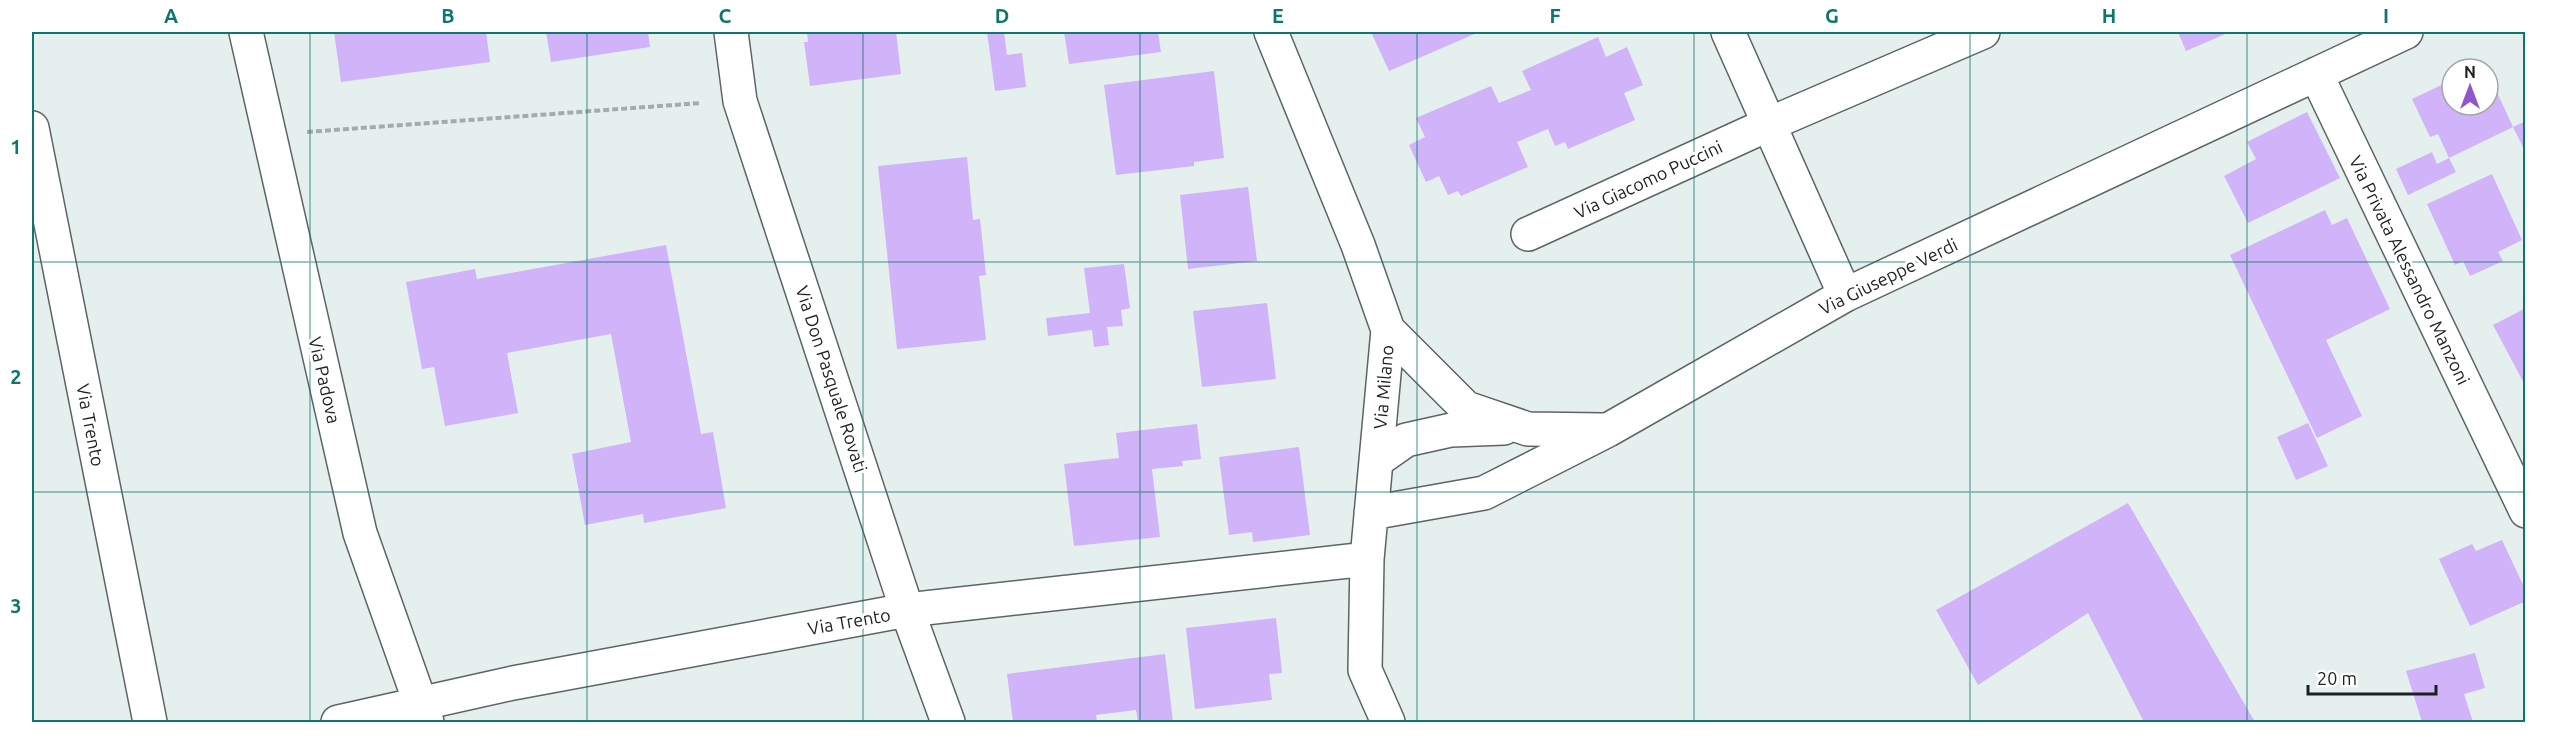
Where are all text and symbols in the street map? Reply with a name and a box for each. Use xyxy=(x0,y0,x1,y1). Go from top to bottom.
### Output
text: A xyxy=(164,4,178,27)
text: B xyxy=(441,4,455,27)
text: C xyxy=(719,4,732,27)
text: D xyxy=(995,4,1009,27)
text: E xyxy=(1272,4,1284,27)
text: F xyxy=(1549,4,1561,27)
text: G xyxy=(1825,4,1839,27)
text: H xyxy=(2102,4,2116,27)
text: I xyxy=(2383,4,2389,27)
north arrow xyxy=(2440,57,2500,117)
text: N xyxy=(2464,63,2476,81)
text: 1 xyxy=(10,135,22,158)
street label: Via Giacomo Puccini xyxy=(1571,136,1725,222)
street label: Via Privata Alessandro Manzoni xyxy=(2346,152,2474,388)
street label: Via Giuseppe Verdi xyxy=(1815,234,1961,318)
street label: Via Don Pasquale Rovati xyxy=(792,283,872,475)
street label: Via Padova xyxy=(305,335,345,425)
street label: Via Milano xyxy=(1369,344,1397,430)
text: 2 xyxy=(10,365,22,388)
street label: Via Trento xyxy=(73,382,109,468)
text: 3 xyxy=(10,594,22,617)
street label: Via Trento xyxy=(806,604,892,638)
scale bar xyxy=(2308,658,2436,696)
text: 20 m xyxy=(2317,668,2357,688)

